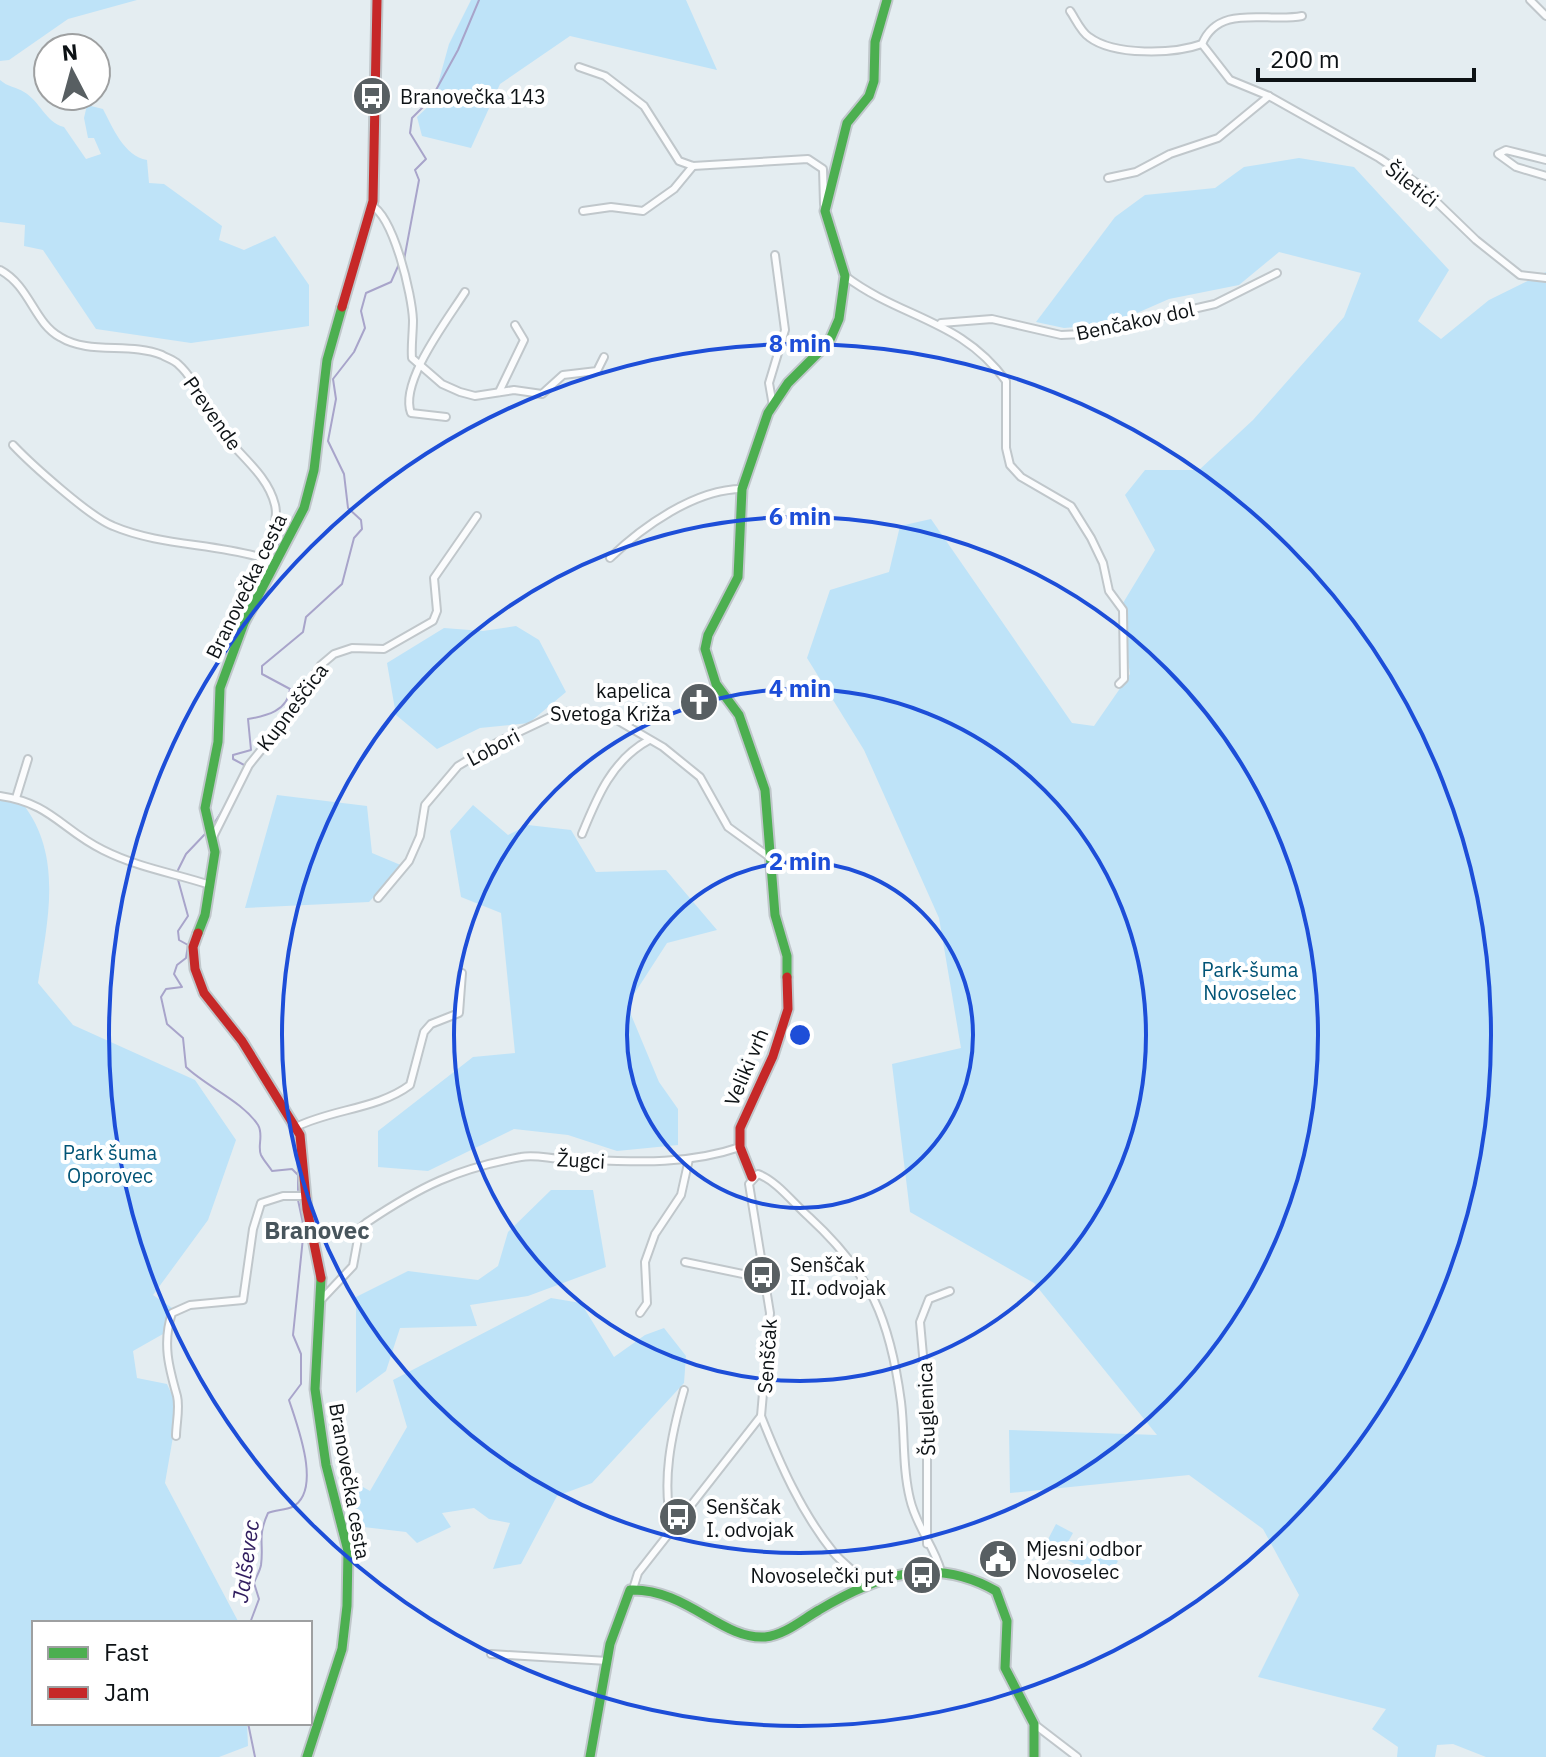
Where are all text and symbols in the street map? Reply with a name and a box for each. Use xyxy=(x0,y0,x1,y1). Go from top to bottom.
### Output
north arrow xyxy=(32,32,112,112)
scale bar xyxy=(1258,32,1474,82)
text: N xyxy=(60,36,79,67)
text: 200 m xyxy=(1270,43,1340,75)
bus stop icon: Branovečka 143 xyxy=(351,75,393,117)
place label: Branovečka 143 xyxy=(400,83,546,110)
street label: Šiletići xyxy=(1380,155,1444,213)
street label: Benčakov dol xyxy=(1073,295,1197,347)
text: 8 min xyxy=(769,327,831,359)
street label: Prevende xyxy=(178,371,248,455)
text: 6 min xyxy=(769,500,831,532)
street label: Branovečka cesta xyxy=(199,509,293,663)
street label: Kupneščica xyxy=(250,657,334,756)
text: 4 min xyxy=(769,672,831,704)
place label: kapelica Svetoga Križa xyxy=(550,677,671,727)
church icon: kapelica Svetoga Križa xyxy=(678,681,720,723)
street label: Lobori xyxy=(462,722,524,772)
text: 2 min xyxy=(769,845,831,877)
park label: Park-šuma Novoselec xyxy=(1202,956,1299,1006)
centre of rings xyxy=(786,1021,814,1049)
street label: Veliki vrh xyxy=(718,1024,774,1110)
park label: Park šuma Oporovec xyxy=(63,1139,158,1189)
street label: Žugci xyxy=(556,1145,606,1175)
district label: Branovec xyxy=(264,1214,370,1246)
place label: Senščak II. odvojak xyxy=(790,1251,887,1301)
bus stop icon: Senščak II. odvojak xyxy=(741,1254,783,1296)
street label: Senščak xyxy=(751,1317,783,1394)
street label: Štuglenica xyxy=(911,1361,941,1456)
street label: Branovečka cesta xyxy=(323,1401,377,1562)
place label: Senščak I. odvojak xyxy=(706,1493,795,1543)
bus stop icon: Senščak I. odvojak xyxy=(657,1496,699,1538)
water label: Jalševec xyxy=(225,1517,265,1604)
place label: Mjesni odbor Novoselec xyxy=(1026,1535,1142,1585)
public building icon: Mjesni odbor Novoselec xyxy=(977,1538,1019,1580)
bus stop icon: Novoselečki put xyxy=(901,1554,943,1596)
place label: Novoselečki put xyxy=(751,1562,894,1589)
legend xyxy=(32,1621,312,1725)
text: Fast xyxy=(104,1636,149,1668)
text: Jam xyxy=(104,1676,150,1708)

